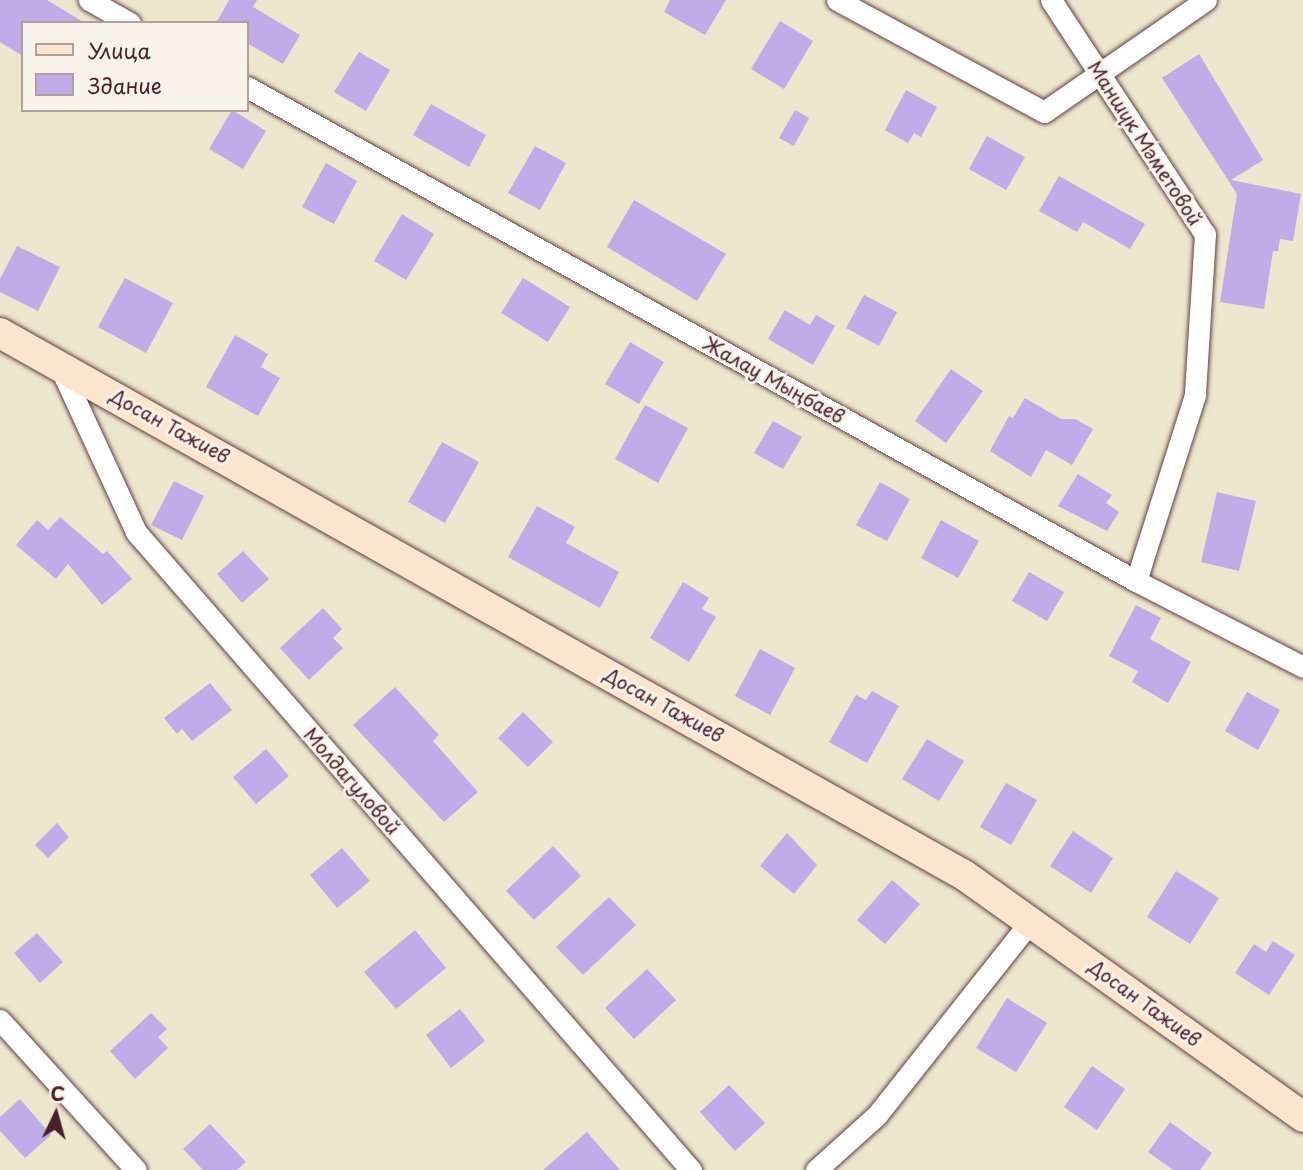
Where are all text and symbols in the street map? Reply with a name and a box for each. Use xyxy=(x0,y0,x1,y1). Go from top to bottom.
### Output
legend xyxy=(21,21,248,112)
text: Улица xyxy=(88,34,151,66)
street label: Маншүк Мәметовой xyxy=(1083,56,1207,230)
text: Здание xyxy=(88,69,162,101)
street label: Жалау Мыңбаев xyxy=(699,332,849,428)
street label: Досан Тажиев xyxy=(106,384,234,468)
street label: Досан Тажиев xyxy=(600,663,728,747)
street label: Молдагуловой xyxy=(299,723,405,839)
street label: Досан Тажиев xyxy=(1084,955,1206,1051)
north arrow xyxy=(21,1079,91,1149)
text: С xyxy=(49,1079,66,1108)

